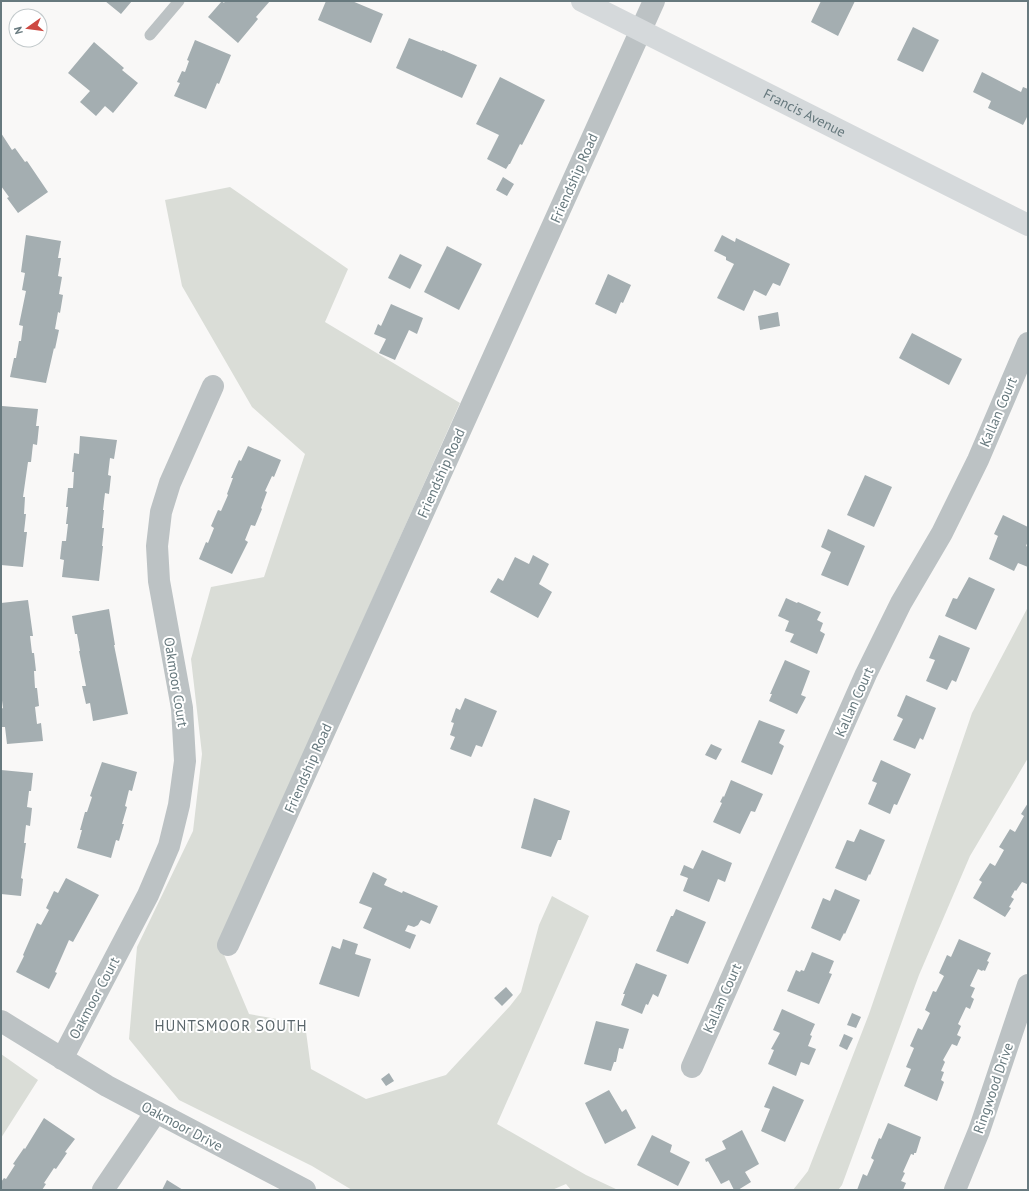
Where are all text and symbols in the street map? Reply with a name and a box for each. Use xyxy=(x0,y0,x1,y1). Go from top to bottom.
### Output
north arrow xyxy=(8,8,48,48)
text: N xyxy=(11,25,26,36)
street label: Francis Avenue xyxy=(760,85,849,141)
street label: Friendship Road xyxy=(546,130,602,226)
street label: Kallan Court xyxy=(975,374,1021,450)
street label: Friendship Road xyxy=(413,425,469,521)
street label: Oakmoor Court xyxy=(160,636,192,728)
street label: Kallan Court xyxy=(831,664,877,740)
street label: Friendship Road xyxy=(280,720,336,816)
street label: Oakmoor Court xyxy=(65,954,123,1042)
street label: Kallan Court xyxy=(699,960,745,1036)
district label: HUNTSMOOR SOUTH xyxy=(155,1016,307,1035)
street label: Ringwood Drive xyxy=(969,1040,1017,1136)
street label: Oakmoor Drive xyxy=(138,1097,226,1155)

